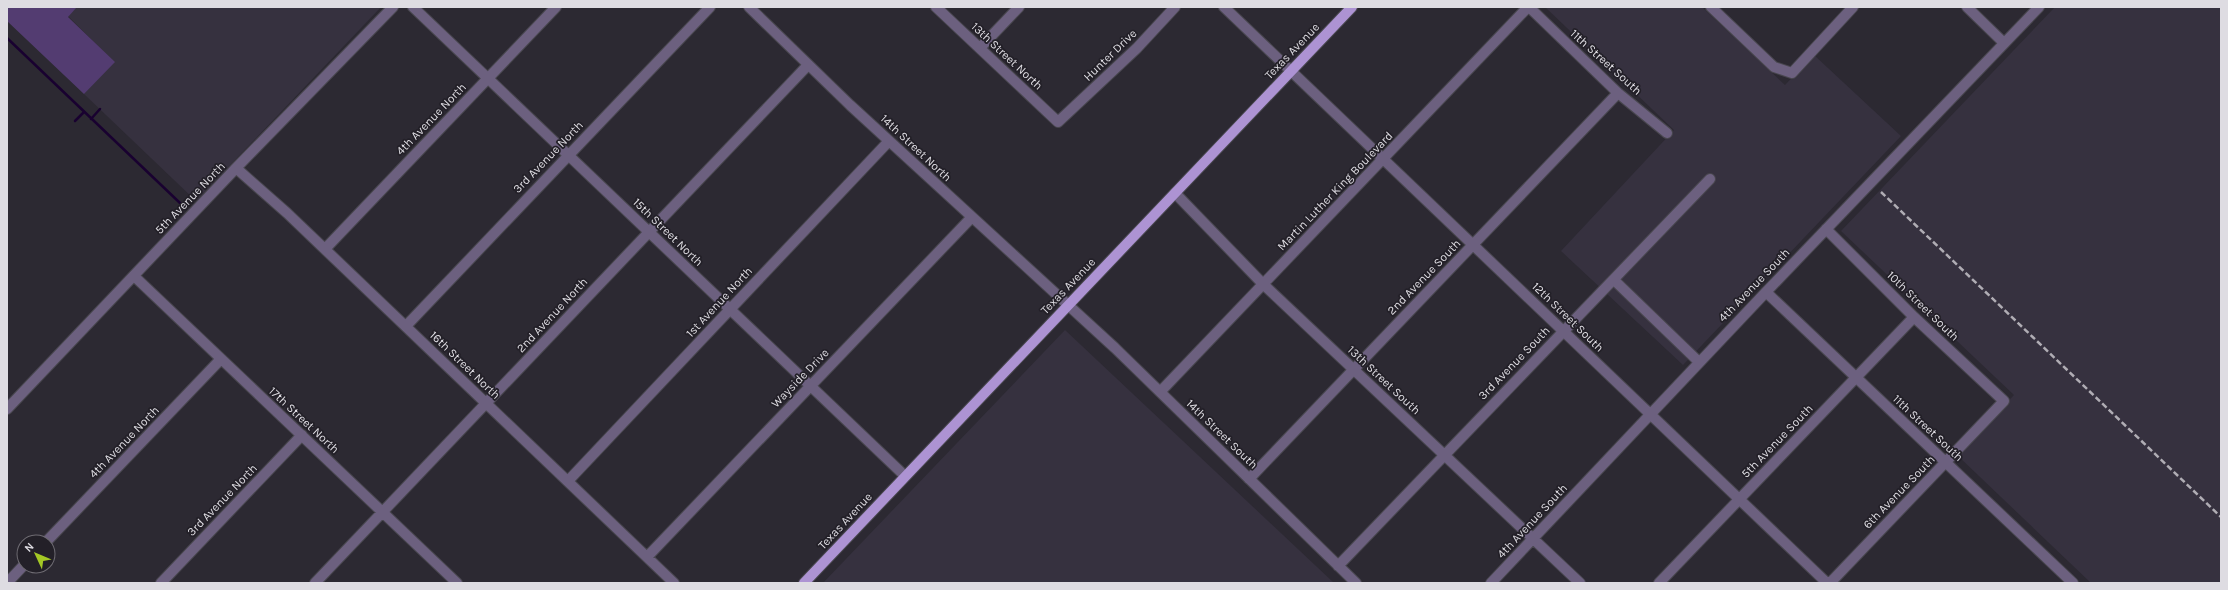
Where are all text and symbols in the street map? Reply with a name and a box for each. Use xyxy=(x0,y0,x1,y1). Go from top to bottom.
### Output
street label: 13th Street North xyxy=(968,19,1046,93)
street label: Texas Avenue xyxy=(1262,20,1322,82)
street label: Hunter Drive xyxy=(1081,26,1139,84)
street label: 11th Street South xyxy=(1567,26,1645,98)
street label: 4th Avenue North xyxy=(393,80,469,158)
street label: 14th Street North xyxy=(878,112,954,184)
street label: 3rd Avenue North xyxy=(510,118,586,196)
street label: Martin Luther King Boulevard xyxy=(1274,129,1396,253)
street label: 5th Avenue North xyxy=(152,159,228,237)
street label: 15th Street North xyxy=(630,195,706,269)
street label: 2nd Avenue South xyxy=(1384,236,1464,318)
street label: 4th Avenue South xyxy=(1715,245,1793,325)
street label: Texas Avenue xyxy=(1038,255,1098,317)
street label: 1st Avenue North xyxy=(683,264,755,340)
street label: 10th Street South xyxy=(1884,268,1962,344)
street label: 2nd Avenue North xyxy=(514,275,590,355)
street label: 12th Street South xyxy=(1529,279,1607,355)
street label: 3rd Avenue South xyxy=(1475,323,1553,403)
street label: 16th Street North xyxy=(427,328,503,402)
street label: 13th Street South xyxy=(1345,343,1423,417)
street label: Wayside Drive xyxy=(768,346,832,410)
street label: 17th Street North xyxy=(266,384,342,456)
street label: 11th Street South xyxy=(1890,392,1966,464)
street label: 14th Street South xyxy=(1183,396,1261,472)
street label: 5th Avenue South xyxy=(1738,401,1816,481)
street label: 4th Avenue North xyxy=(86,403,162,481)
street label: 6th Avenue South xyxy=(1860,452,1938,532)
street label: 3rd Avenue North xyxy=(184,461,260,539)
street label: 4th Avenue South xyxy=(1494,481,1570,561)
street label: Texas Avenue xyxy=(815,490,875,552)
north arrow xyxy=(16,534,56,574)
text: N xyxy=(22,540,37,555)

